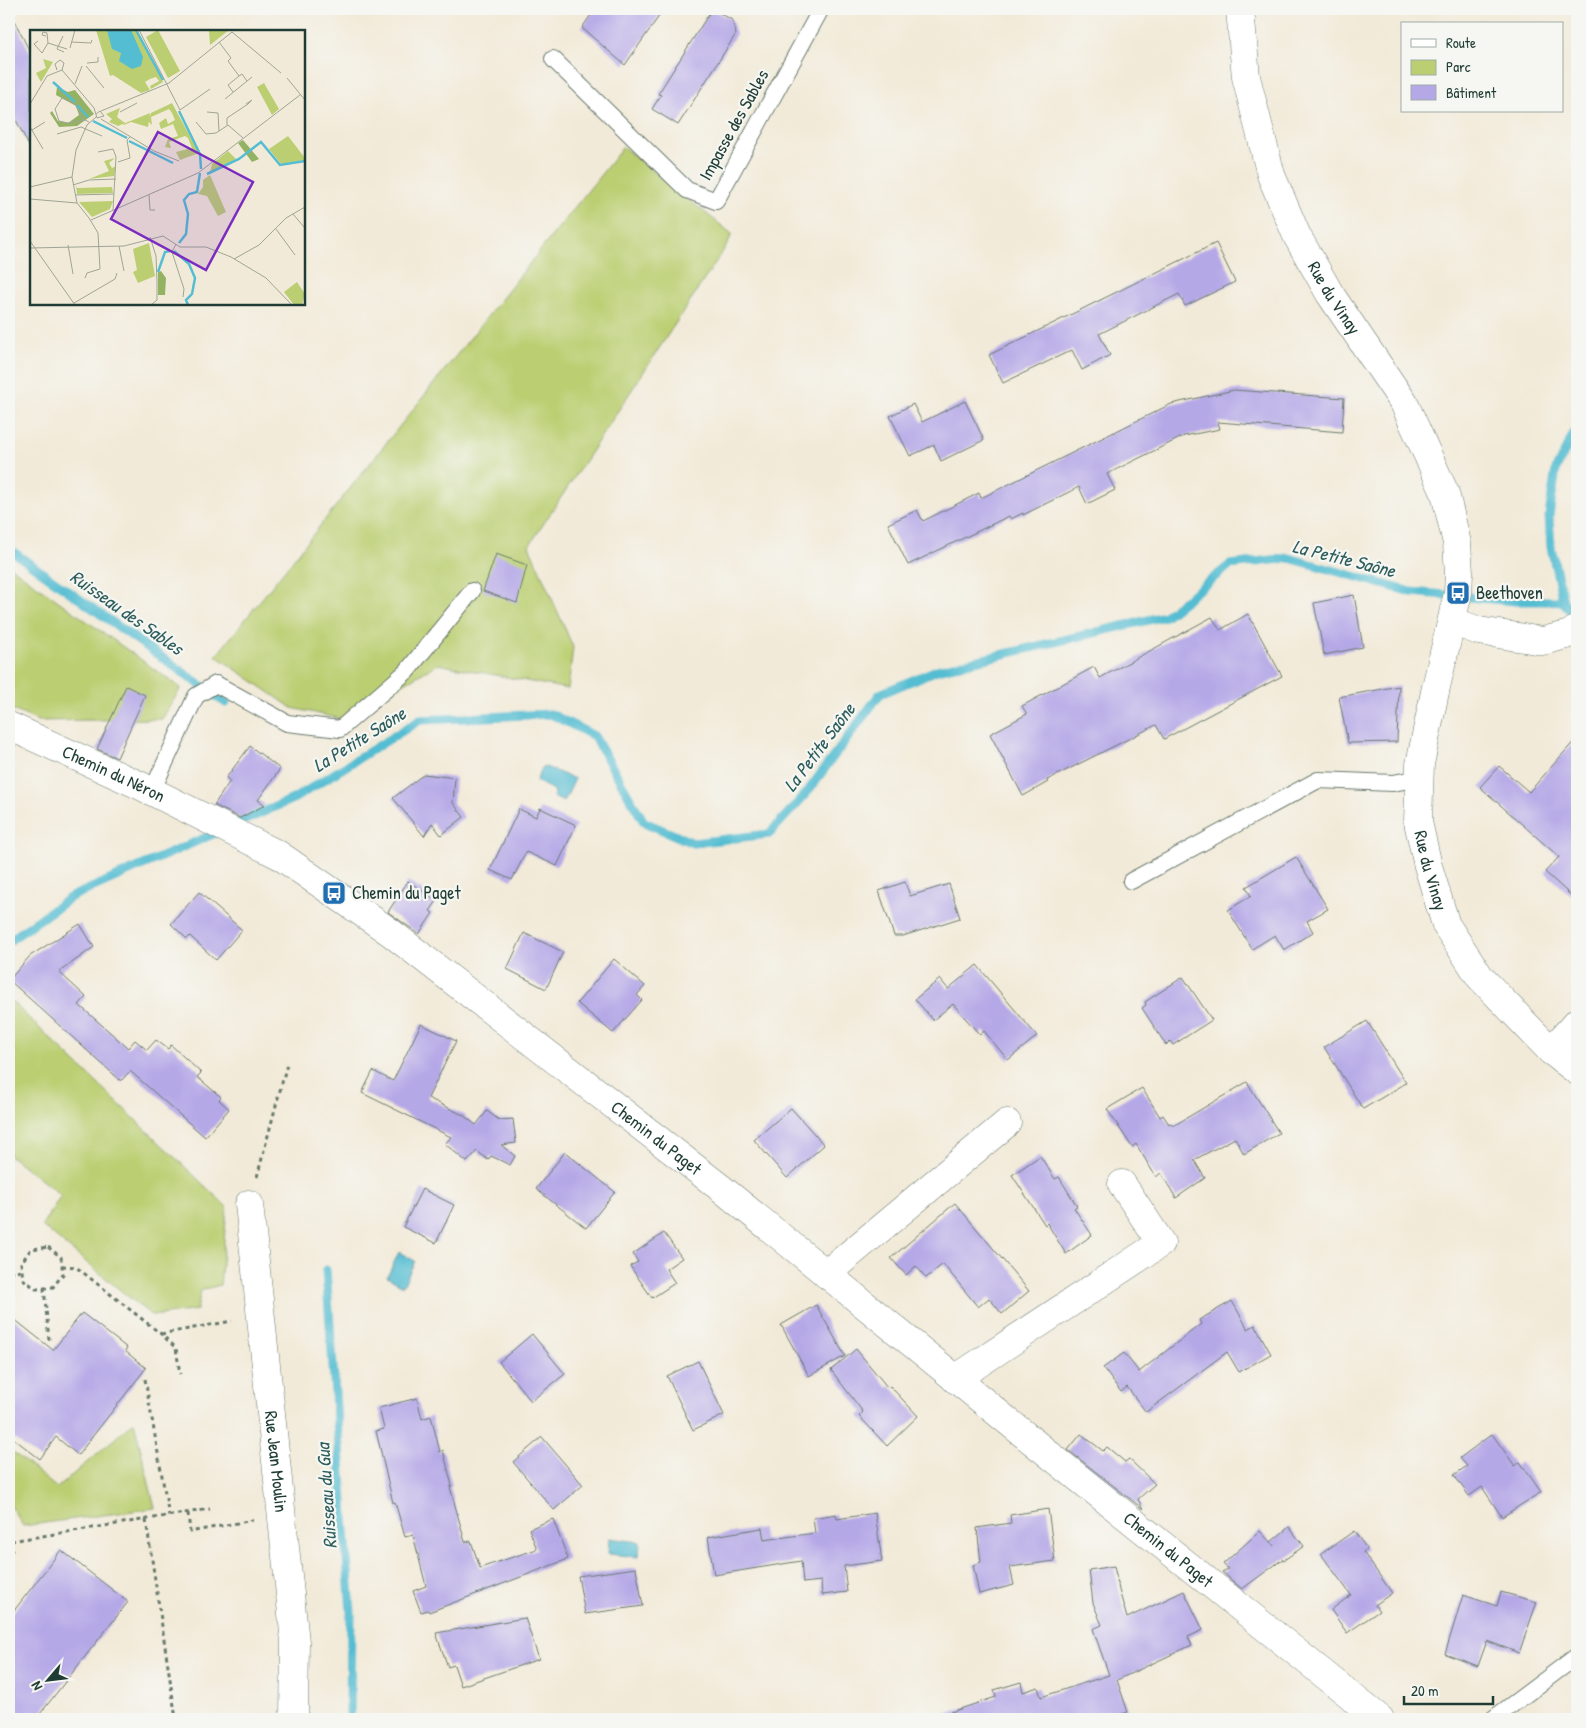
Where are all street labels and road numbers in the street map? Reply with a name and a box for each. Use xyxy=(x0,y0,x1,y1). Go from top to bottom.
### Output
street label: Impasse des Sables xyxy=(693,65,774,185)
street label: Rue du Vinay xyxy=(1302,257,1367,340)
street label: Chemin du Néron xyxy=(58,739,169,808)
street label: Rue du Vinay xyxy=(1408,828,1454,914)
street label: Chemin du Paget xyxy=(606,1095,708,1181)
street label: Rue Jean Moulin xyxy=(259,1409,294,1514)
street label: Chemin du Paget xyxy=(1118,1506,1219,1593)

